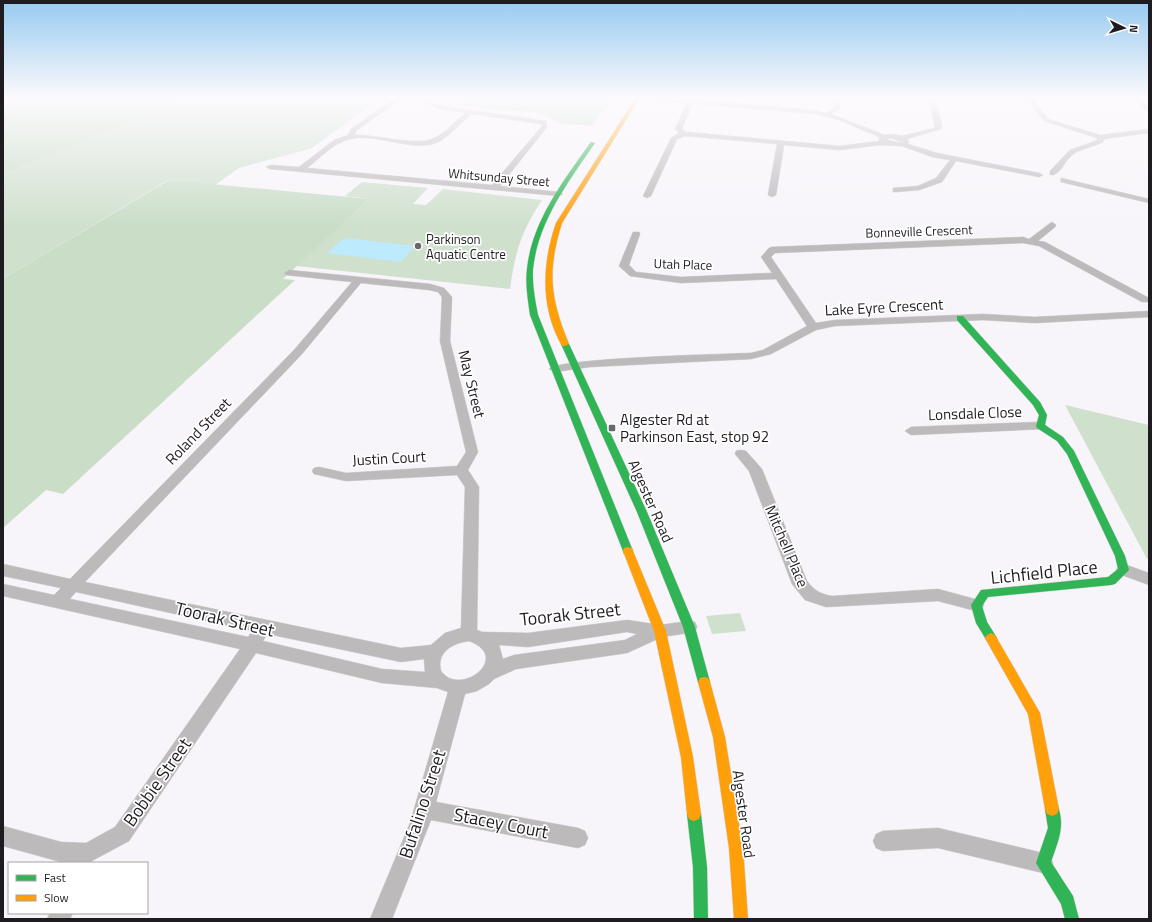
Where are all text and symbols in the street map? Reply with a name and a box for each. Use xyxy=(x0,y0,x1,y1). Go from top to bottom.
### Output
north arrow xyxy=(1104,8,1144,48)
text: N xyxy=(1126,24,1142,33)
street label: Whitsunday Street xyxy=(447,163,551,191)
street label: Bonneville Crescent xyxy=(865,219,973,243)
place label: Parkinson Aquatic Centre xyxy=(426,229,506,264)
marker: Parkinson Aquatic Centre xyxy=(413,241,423,251)
street label: Utah Place xyxy=(653,253,713,275)
street label: Lake Eyre Crescent xyxy=(824,292,945,322)
street label: May Street xyxy=(452,348,492,421)
street label: Roland Street xyxy=(160,392,237,470)
street label: Lonsdale Close xyxy=(928,400,1022,426)
place label: Algester Rd at Parkinson East, stop 92 xyxy=(620,408,769,448)
marker: Algester Rd at Parkinson East, stop 92 xyxy=(607,423,617,433)
street label: Justin Court xyxy=(352,445,427,471)
street label: Algester Road xyxy=(622,456,680,546)
street label: Mitchell Place xyxy=(759,501,815,591)
street label: Lichfield Place xyxy=(989,553,1099,591)
street label: Toorak Street xyxy=(173,594,278,644)
street label: Toorak Street xyxy=(518,595,622,633)
street label: Bobbie Street xyxy=(116,732,198,832)
street label: Bufalino Street xyxy=(392,745,453,862)
street label: Algester Road xyxy=(726,769,762,859)
street label: Stacey Court xyxy=(452,801,551,845)
legend xyxy=(8,862,148,914)
text: Fast xyxy=(44,868,67,887)
text: Slow xyxy=(44,888,69,907)

